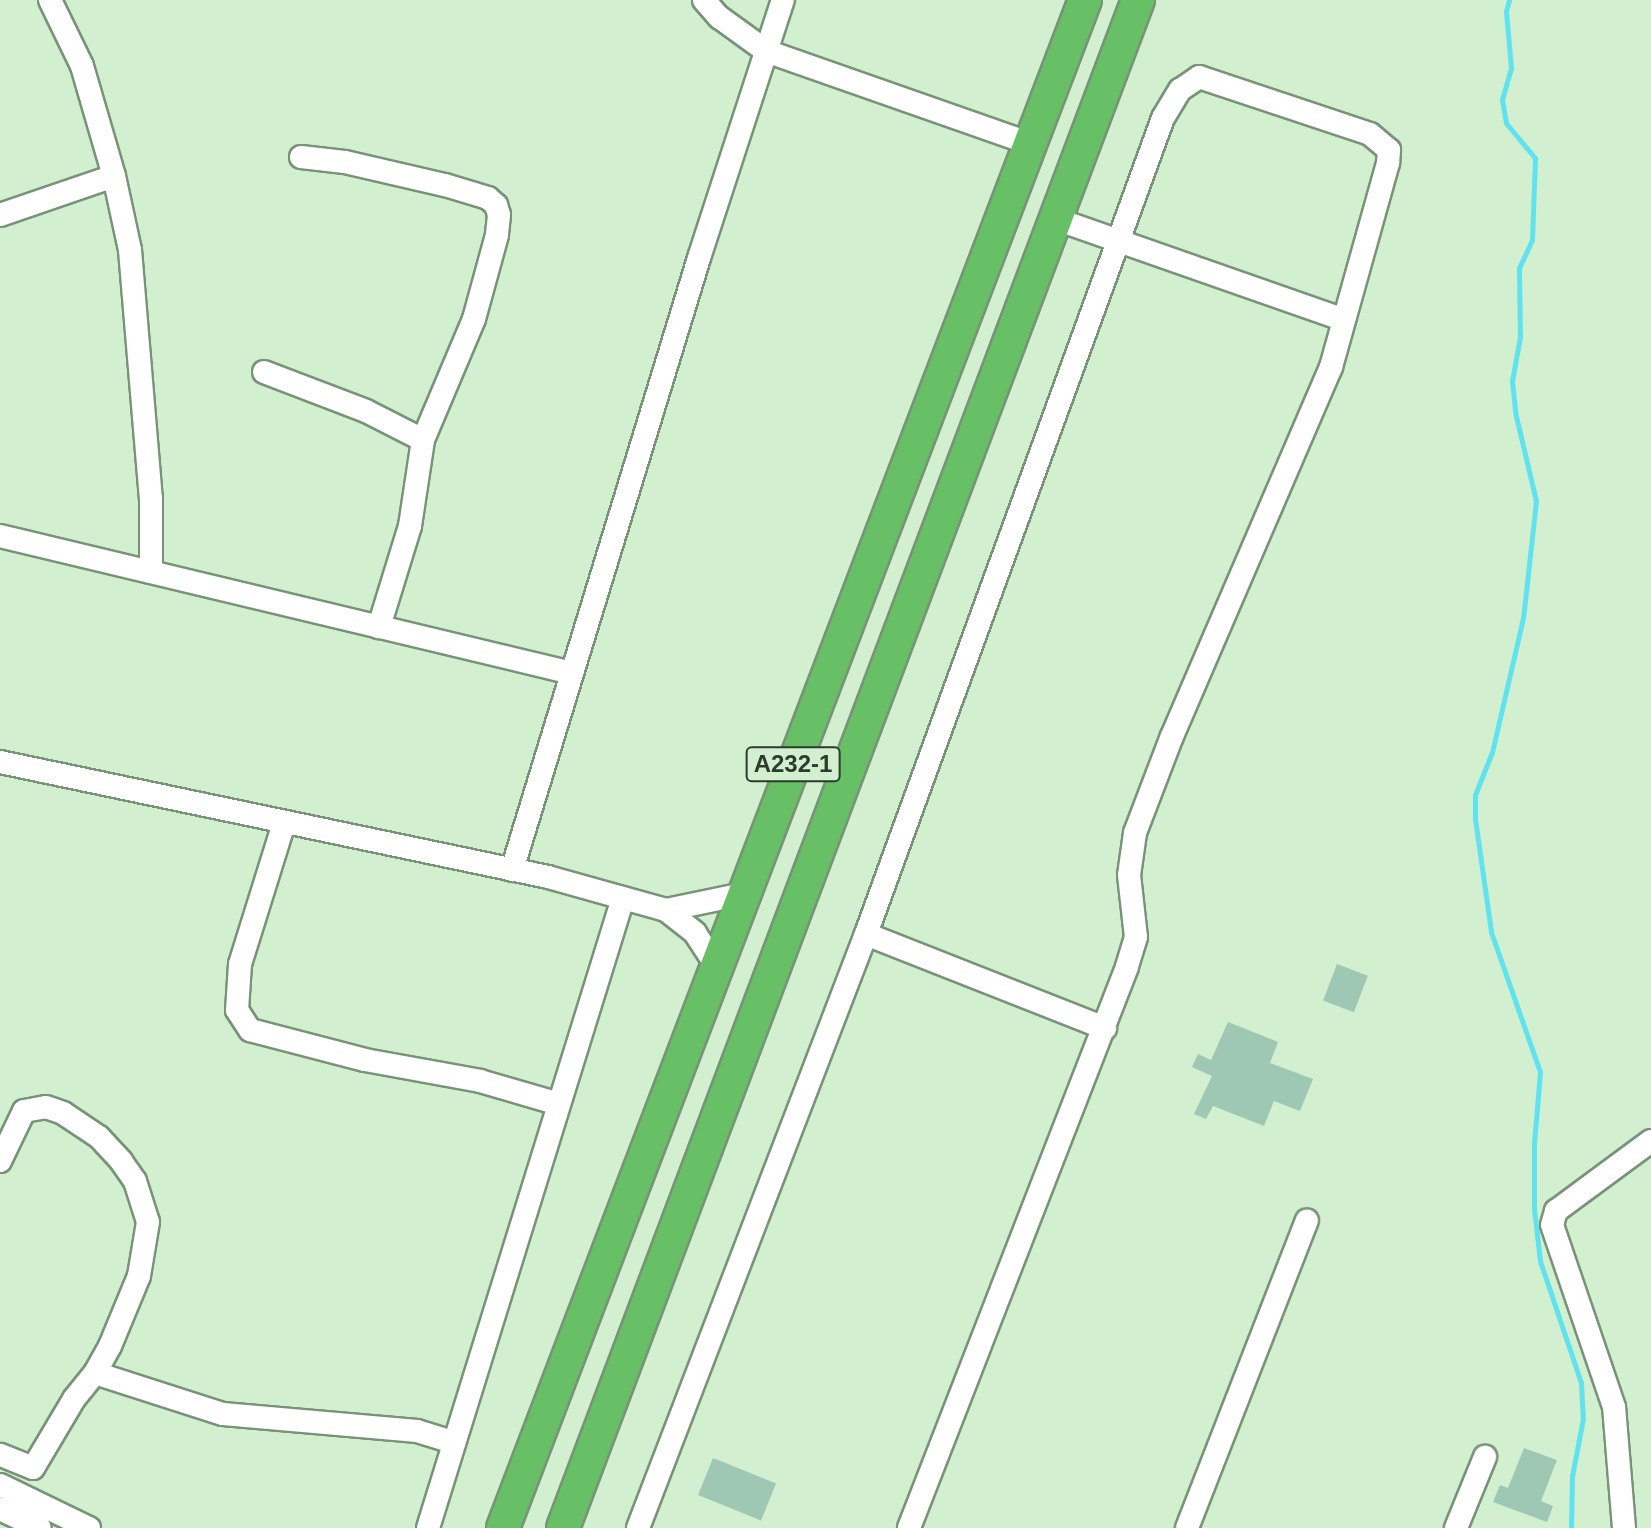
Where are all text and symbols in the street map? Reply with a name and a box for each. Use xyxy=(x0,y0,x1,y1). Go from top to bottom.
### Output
road number: A232-1 xyxy=(745,744,841,784)

